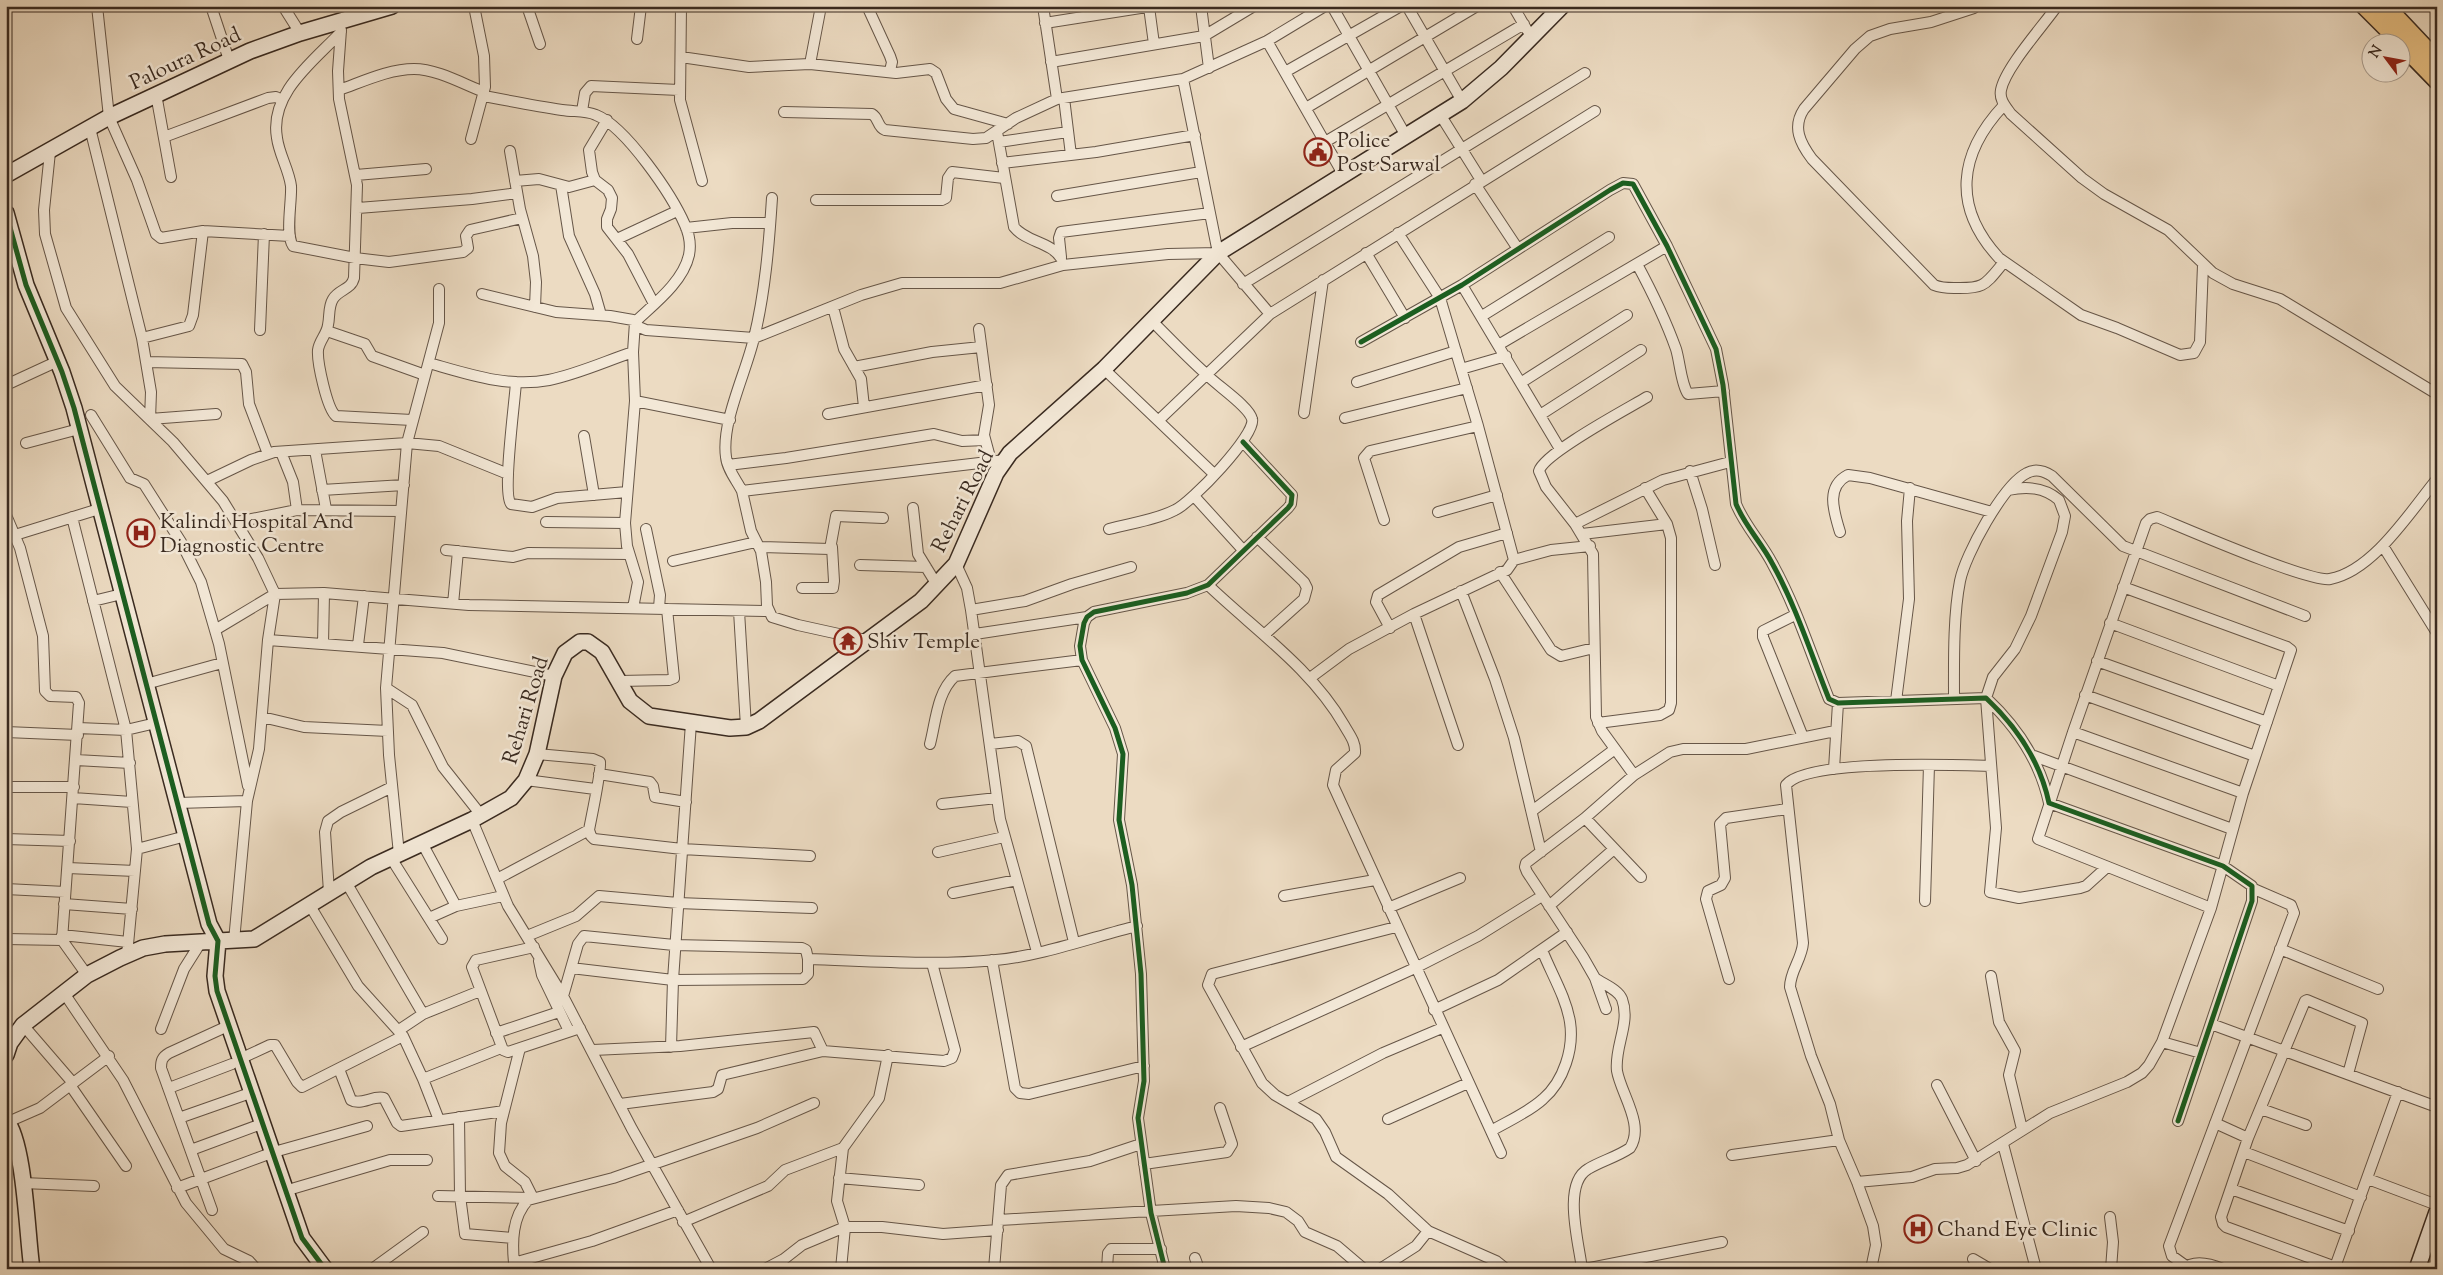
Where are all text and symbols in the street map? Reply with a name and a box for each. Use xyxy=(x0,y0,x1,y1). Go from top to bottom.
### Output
street label: Paloura Road xyxy=(125,21,247,99)
north arrow xyxy=(2360,32,2410,82)
text: N xyxy=(2365,42,2388,62)
place label: Police Post Sarwal xyxy=(1337,127,1441,181)
public building icon: Police Post Sarwal xyxy=(1303,137,1333,167)
street label: Rehari Road xyxy=(925,445,1002,558)
place label: Kalindi Hospital And Diagnostic Centre xyxy=(160,508,354,562)
hospital icon: Kalindi Hospital And Diagnostic Centre xyxy=(126,518,156,548)
temple icon: Shiv Temple xyxy=(833,626,863,656)
place label: Shiv Temple xyxy=(867,628,980,658)
street label: Rehari Road xyxy=(496,653,558,768)
hospital icon: Chand Eye Clinic xyxy=(1903,1214,1933,1244)
place label: Chand Eye Clinic xyxy=(1937,1216,2098,1246)

